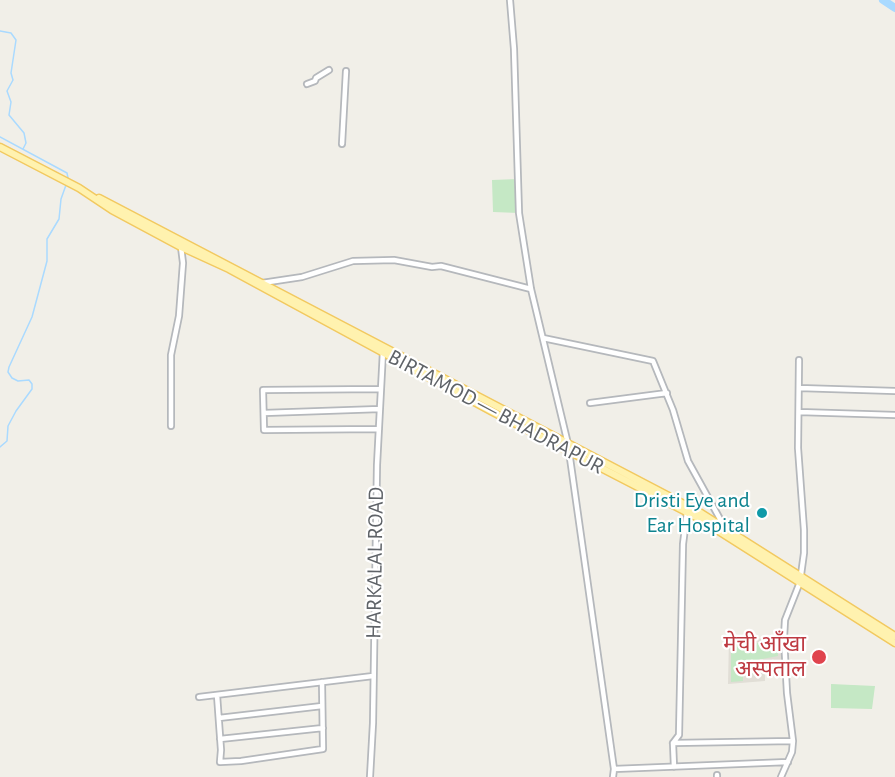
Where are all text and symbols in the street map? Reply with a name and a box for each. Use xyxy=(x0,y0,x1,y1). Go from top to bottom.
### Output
street label: BIRTAMOD — BHADRAPUR xyxy=(384,344,608,480)
street label: HARKALAL ROAD xyxy=(360,487,390,639)
place label: Dristi Eye and Ear Hospital xyxy=(634,487,750,538)
marker: Dristi Eye and Ear Hospital xyxy=(755,506,769,520)
place label: मेची आँखा अस्पताल xyxy=(723,631,806,682)
marker: मेची आँखा अस्पताल xyxy=(810,648,828,666)

